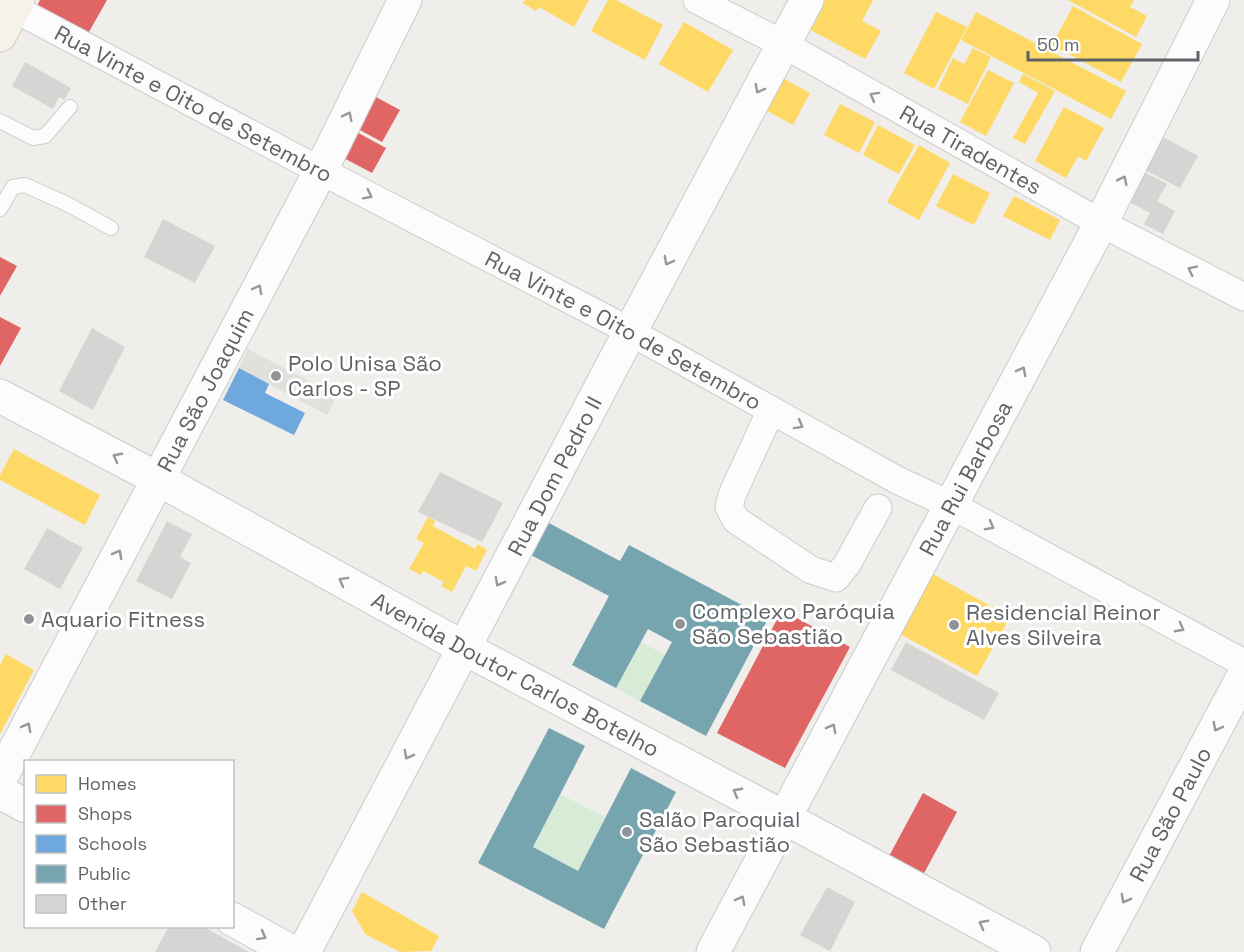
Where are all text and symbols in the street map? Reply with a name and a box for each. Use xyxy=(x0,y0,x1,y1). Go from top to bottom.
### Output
street label: Rua Vinte e Oito de Setembro xyxy=(50,19,337,188)
scale bar xyxy=(1028,24,1198,62)
text: 50 m xyxy=(1037,33,1079,56)
one-way arrow xyxy=(755,82,767,93)
one-way arrow xyxy=(869,92,880,103)
street label: Rua Tiradentes xyxy=(895,99,1047,201)
one-way arrow xyxy=(340,111,352,122)
one-way arrow xyxy=(1116,175,1127,186)
one-way arrow xyxy=(361,187,372,199)
street label: Rua Vinte e Oito de Setembro xyxy=(480,244,767,416)
one-way arrow xyxy=(664,254,675,265)
one-way arrow xyxy=(1188,266,1198,277)
one-way arrow xyxy=(251,285,262,295)
street label: Rua São Joaquim xyxy=(151,303,260,476)
place label: Polo Unisa São Carlos - SP xyxy=(288,349,442,402)
one-way arrow xyxy=(1015,366,1026,377)
marker: Polo Unisa São Carlos - SP xyxy=(269,369,283,383)
street label: Rua Dom Pedro II xyxy=(501,391,608,560)
street label: Rua Rui Barbosa xyxy=(913,395,1018,560)
one-way arrow xyxy=(792,418,803,429)
one-way arrow xyxy=(112,453,123,464)
one-way arrow xyxy=(983,519,994,530)
one-way arrow xyxy=(111,550,122,561)
one-way arrow xyxy=(495,576,506,586)
one-way arrow xyxy=(339,577,349,588)
street label: Avenida Doutor Carlos Botelho xyxy=(367,586,664,763)
place label: Complexo Paróquia São Sebastião xyxy=(692,597,895,650)
place label: Residencial Reinor Alves Silveira xyxy=(966,598,1160,651)
place label: Aquario Fitness xyxy=(41,605,205,633)
marker: Aquario Fitness xyxy=(22,612,36,626)
marker: Complexo Paróquia São Sebastião xyxy=(673,617,687,631)
marker: Residencial Reinor Alves Silveira xyxy=(947,618,961,632)
one-way arrow xyxy=(1174,621,1184,632)
one-way arrow xyxy=(1212,721,1224,732)
one-way arrow xyxy=(20,723,31,733)
one-way arrow xyxy=(825,724,836,735)
street label: Rua São Paulo xyxy=(1123,742,1217,886)
one-way arrow xyxy=(404,748,415,759)
legend xyxy=(24,760,234,928)
text: Homes xyxy=(78,772,137,795)
one-way arrow xyxy=(733,788,743,799)
text: Shops xyxy=(78,802,132,825)
place label: Salão Paroquial São Sebastião xyxy=(639,805,800,858)
marker: Salão Paroquial São Sebastião xyxy=(620,825,634,839)
text: Schools xyxy=(78,832,147,855)
text: Public xyxy=(78,862,131,885)
text: Other xyxy=(78,892,127,915)
one-way arrow xyxy=(1121,893,1132,903)
one-way arrow xyxy=(734,896,745,907)
one-way arrow xyxy=(978,920,989,931)
one-way arrow xyxy=(256,929,267,940)

